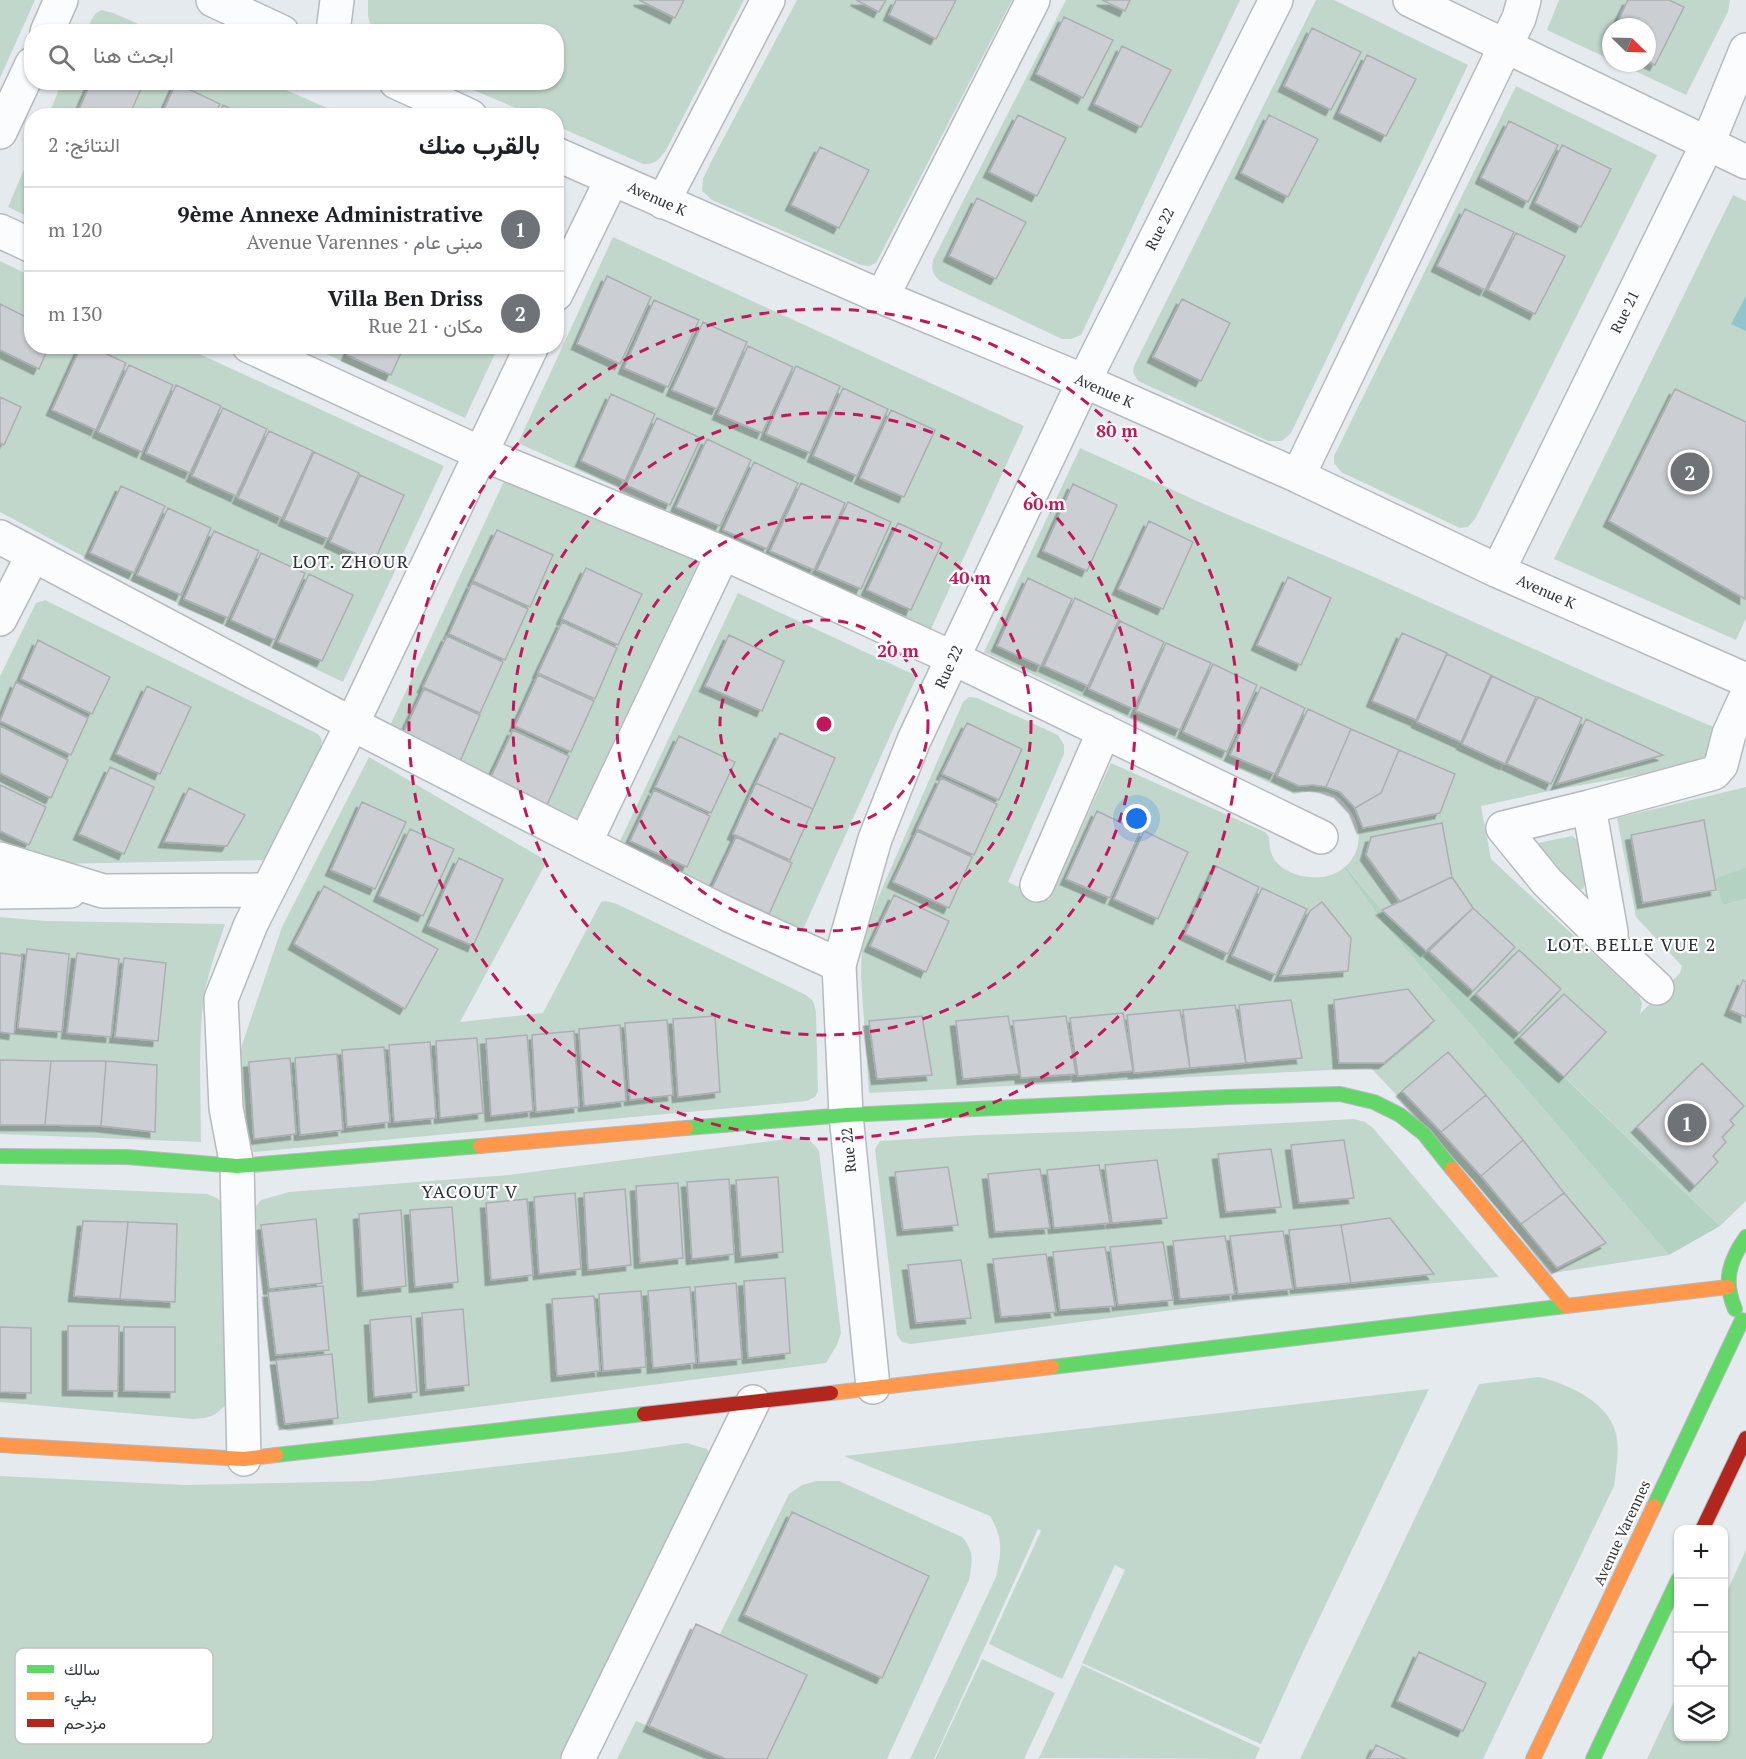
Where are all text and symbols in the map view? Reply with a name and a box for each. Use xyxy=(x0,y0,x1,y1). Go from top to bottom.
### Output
north arrow xyxy=(1602,18,1656,72)
search box xyxy=(24,24,564,90)
text: ابحث هنا xyxy=(93,40,174,69)
icon: search xyxy=(45,41,78,74)
text: بالقرب منك xyxy=(419,127,540,161)
text: النتائج: 2 xyxy=(48,131,120,158)
street label: Avenue K xyxy=(625,176,690,220)
text: 9ème Annexe Administrative xyxy=(177,199,483,228)
street label: Rue 22 xyxy=(1140,204,1178,253)
text: 120 m xyxy=(48,216,102,243)
text: 1 xyxy=(515,216,526,243)
text: مبنى عام · Avenue Varennes xyxy=(247,228,483,255)
text: Villa Ben Driss xyxy=(328,283,483,312)
street label: Rue 21 xyxy=(1605,287,1643,336)
text: 130 m xyxy=(48,300,102,327)
text: 2 xyxy=(515,300,526,327)
text: مكان · Rue 21 xyxy=(368,312,483,339)
street label: Avenue K xyxy=(1072,368,1137,412)
text: 80 m xyxy=(1096,418,1138,442)
pin: 2 xyxy=(1670,450,1710,494)
text: 60 m xyxy=(1023,491,1065,515)
district label: LOT. ZHOUR xyxy=(292,549,410,573)
text: 40 m xyxy=(949,565,991,589)
street label: Avenue K xyxy=(1514,569,1579,613)
text: 20 m xyxy=(877,638,919,662)
street label: Rue 22 xyxy=(929,642,967,691)
centre of rings xyxy=(814,714,834,734)
your location xyxy=(1122,804,1151,833)
district label: LOT. BELLE VUE 2 xyxy=(1547,932,1717,956)
pin: 1 xyxy=(1668,1100,1706,1146)
street label: Rue 22 xyxy=(836,1127,860,1174)
district label: YACOUT V xyxy=(421,1179,519,1203)
street label: Avenue Varennes xyxy=(1588,1477,1654,1589)
map controls xyxy=(1674,1525,1728,1741)
button: + xyxy=(1674,1525,1728,1579)
button: − xyxy=(1674,1579,1728,1633)
button: locate xyxy=(1674,1633,1728,1687)
legend xyxy=(15,1648,213,1744)
text: سالك xyxy=(64,1658,100,1680)
text: بطيء xyxy=(64,1685,96,1710)
button: layers xyxy=(1674,1687,1728,1741)
text: مزدحم xyxy=(64,1712,106,1734)

